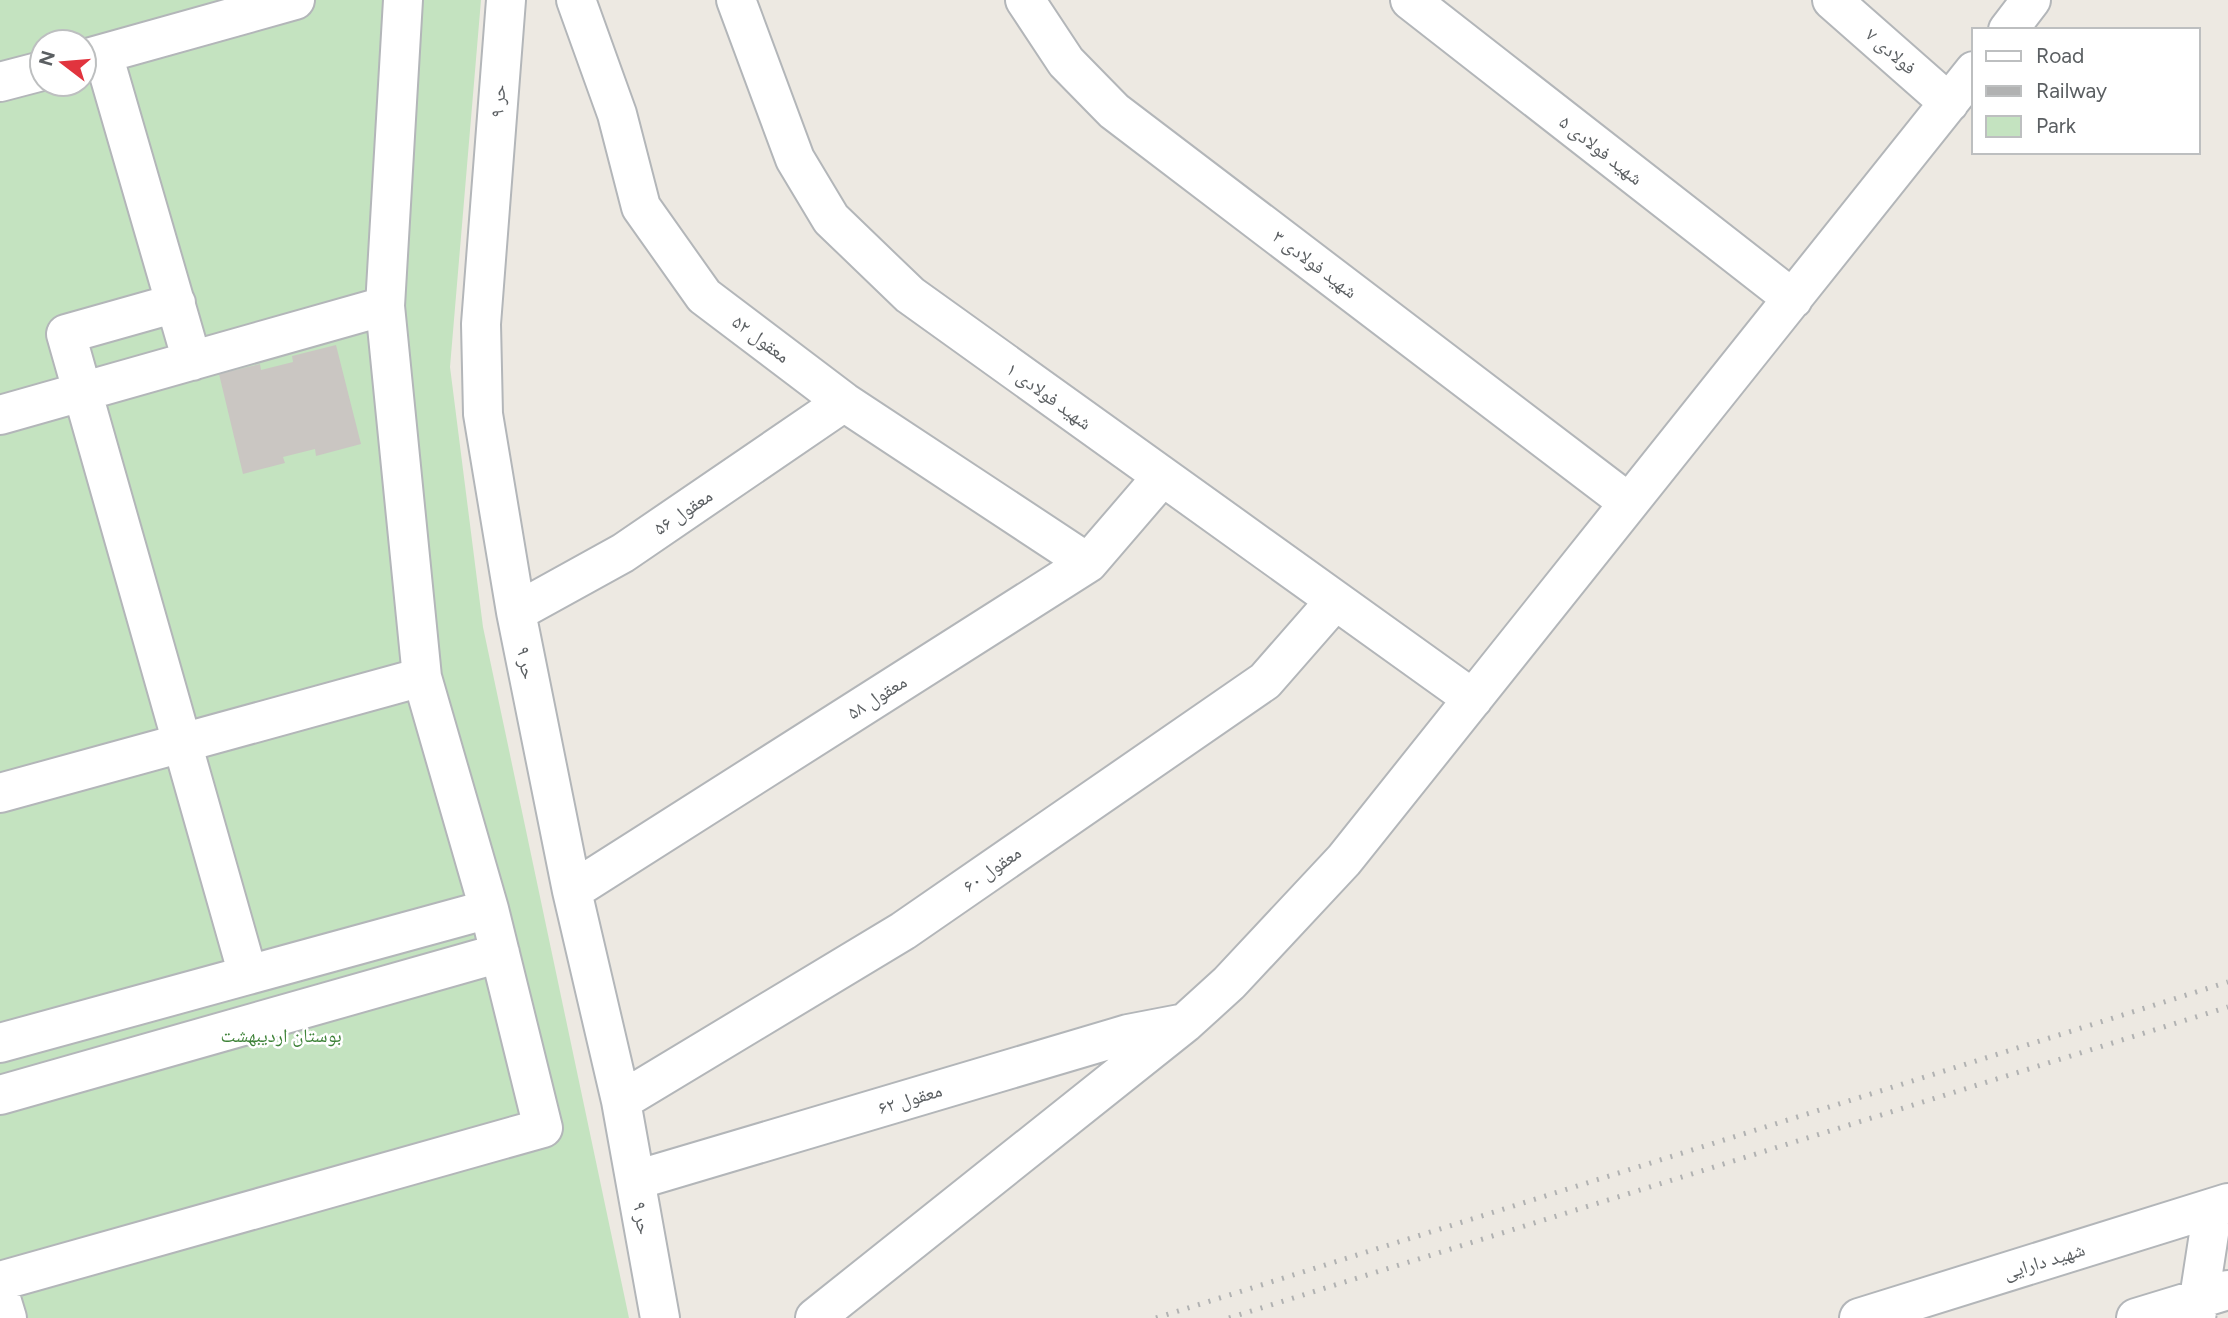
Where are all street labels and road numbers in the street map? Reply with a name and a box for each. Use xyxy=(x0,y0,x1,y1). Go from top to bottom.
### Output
street label: فولادی ۷ xyxy=(1861,23,1921,79)
street label: حر ۹ xyxy=(485,84,511,118)
street label: شهید فولادی ۵ xyxy=(1555,110,1647,190)
street label: شهید فولادی ۳ xyxy=(1268,225,1362,303)
street label: معقول ۵۲ xyxy=(728,310,794,368)
street label: شهید فولادی ۱ xyxy=(1002,357,1096,435)
street label: معقول ۵۶ xyxy=(649,484,717,540)
street label: حر ۹ xyxy=(512,645,540,681)
street label: معقول ۵۸ xyxy=(843,670,911,724)
street label: معقول ۶۰ xyxy=(958,841,1026,897)
street label: معقول ۶۲ xyxy=(875,1078,945,1120)
street label: حر ۹ xyxy=(628,1200,656,1236)
street label: شهید دارایی xyxy=(2000,1238,2088,1284)

